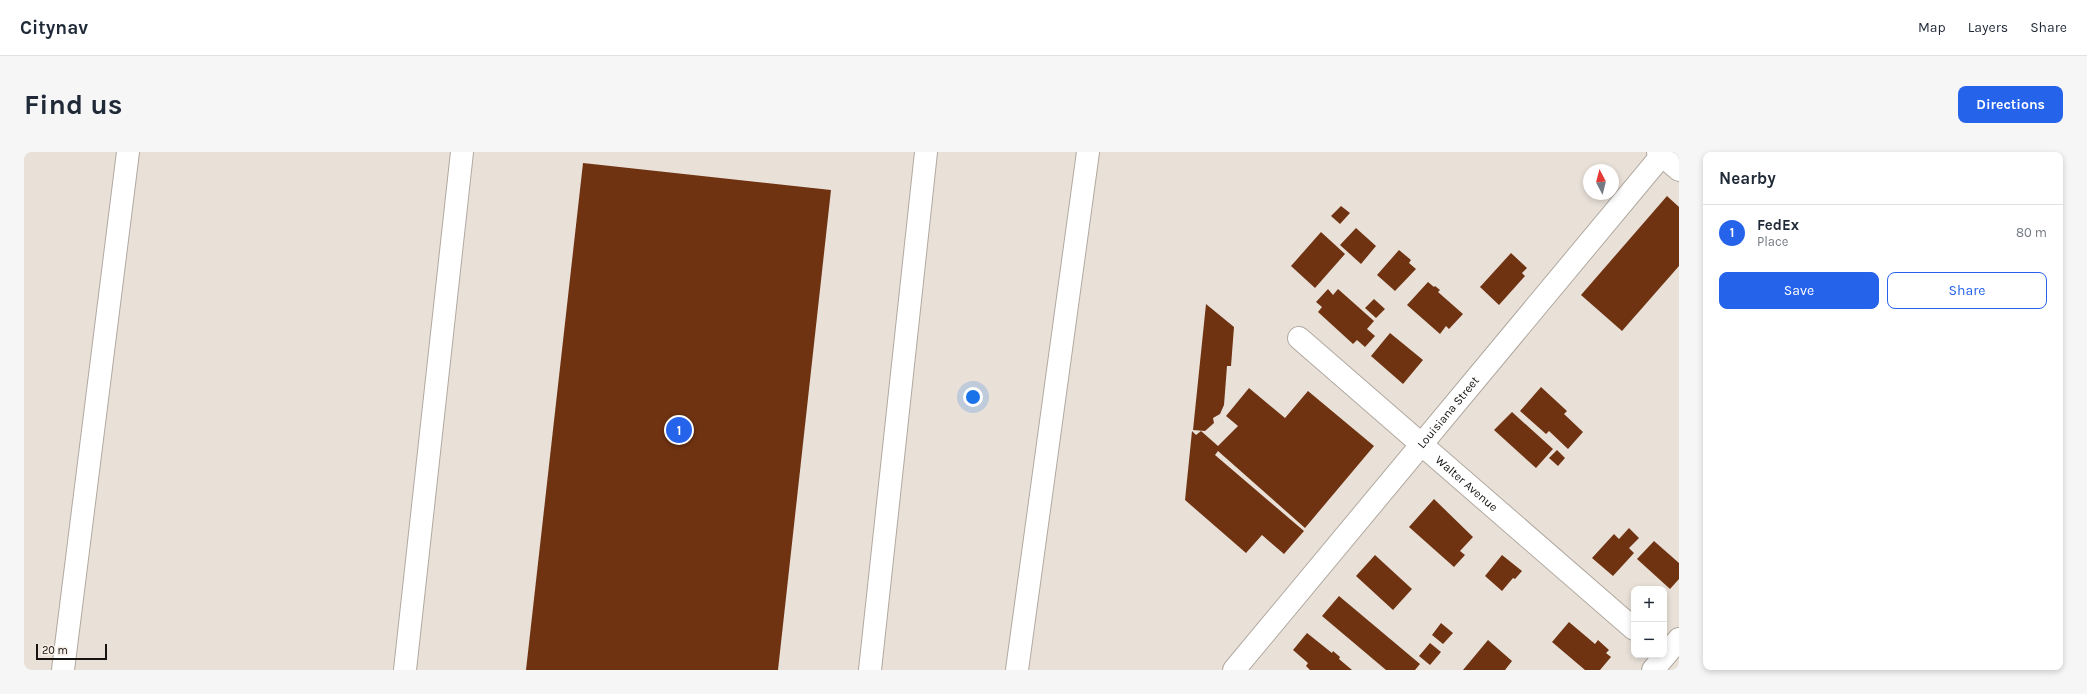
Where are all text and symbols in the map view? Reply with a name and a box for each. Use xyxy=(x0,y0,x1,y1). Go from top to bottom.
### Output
text: Citynav xyxy=(20,17,88,39)
text: Map xyxy=(1918,19,1946,36)
text: Layers xyxy=(1968,19,2008,36)
text: Share xyxy=(2030,19,2067,36)
button: Directions xyxy=(1958,86,2063,123)
text: Find us xyxy=(24,88,123,121)
north arrow xyxy=(1583,164,1619,200)
text: Nearby xyxy=(1719,168,1776,188)
text: FedEx xyxy=(1757,216,1799,234)
text: 1 xyxy=(1730,225,1734,240)
text: 80 m xyxy=(2016,225,2047,240)
text: Place xyxy=(1757,234,1788,249)
button: Save xyxy=(1719,272,1879,309)
button: Share xyxy=(1887,272,2047,309)
street label: Louisiana Street xyxy=(1414,373,1482,451)
your location xyxy=(963,387,983,407)
pin: 1 xyxy=(666,415,692,445)
street label: Walter Avenue xyxy=(1433,453,1501,514)
map controls xyxy=(1631,586,1667,658)
button: + xyxy=(1631,586,1667,622)
button: − xyxy=(1631,622,1667,658)
scale bar xyxy=(36,642,107,661)
text: 20 m xyxy=(42,644,68,657)

